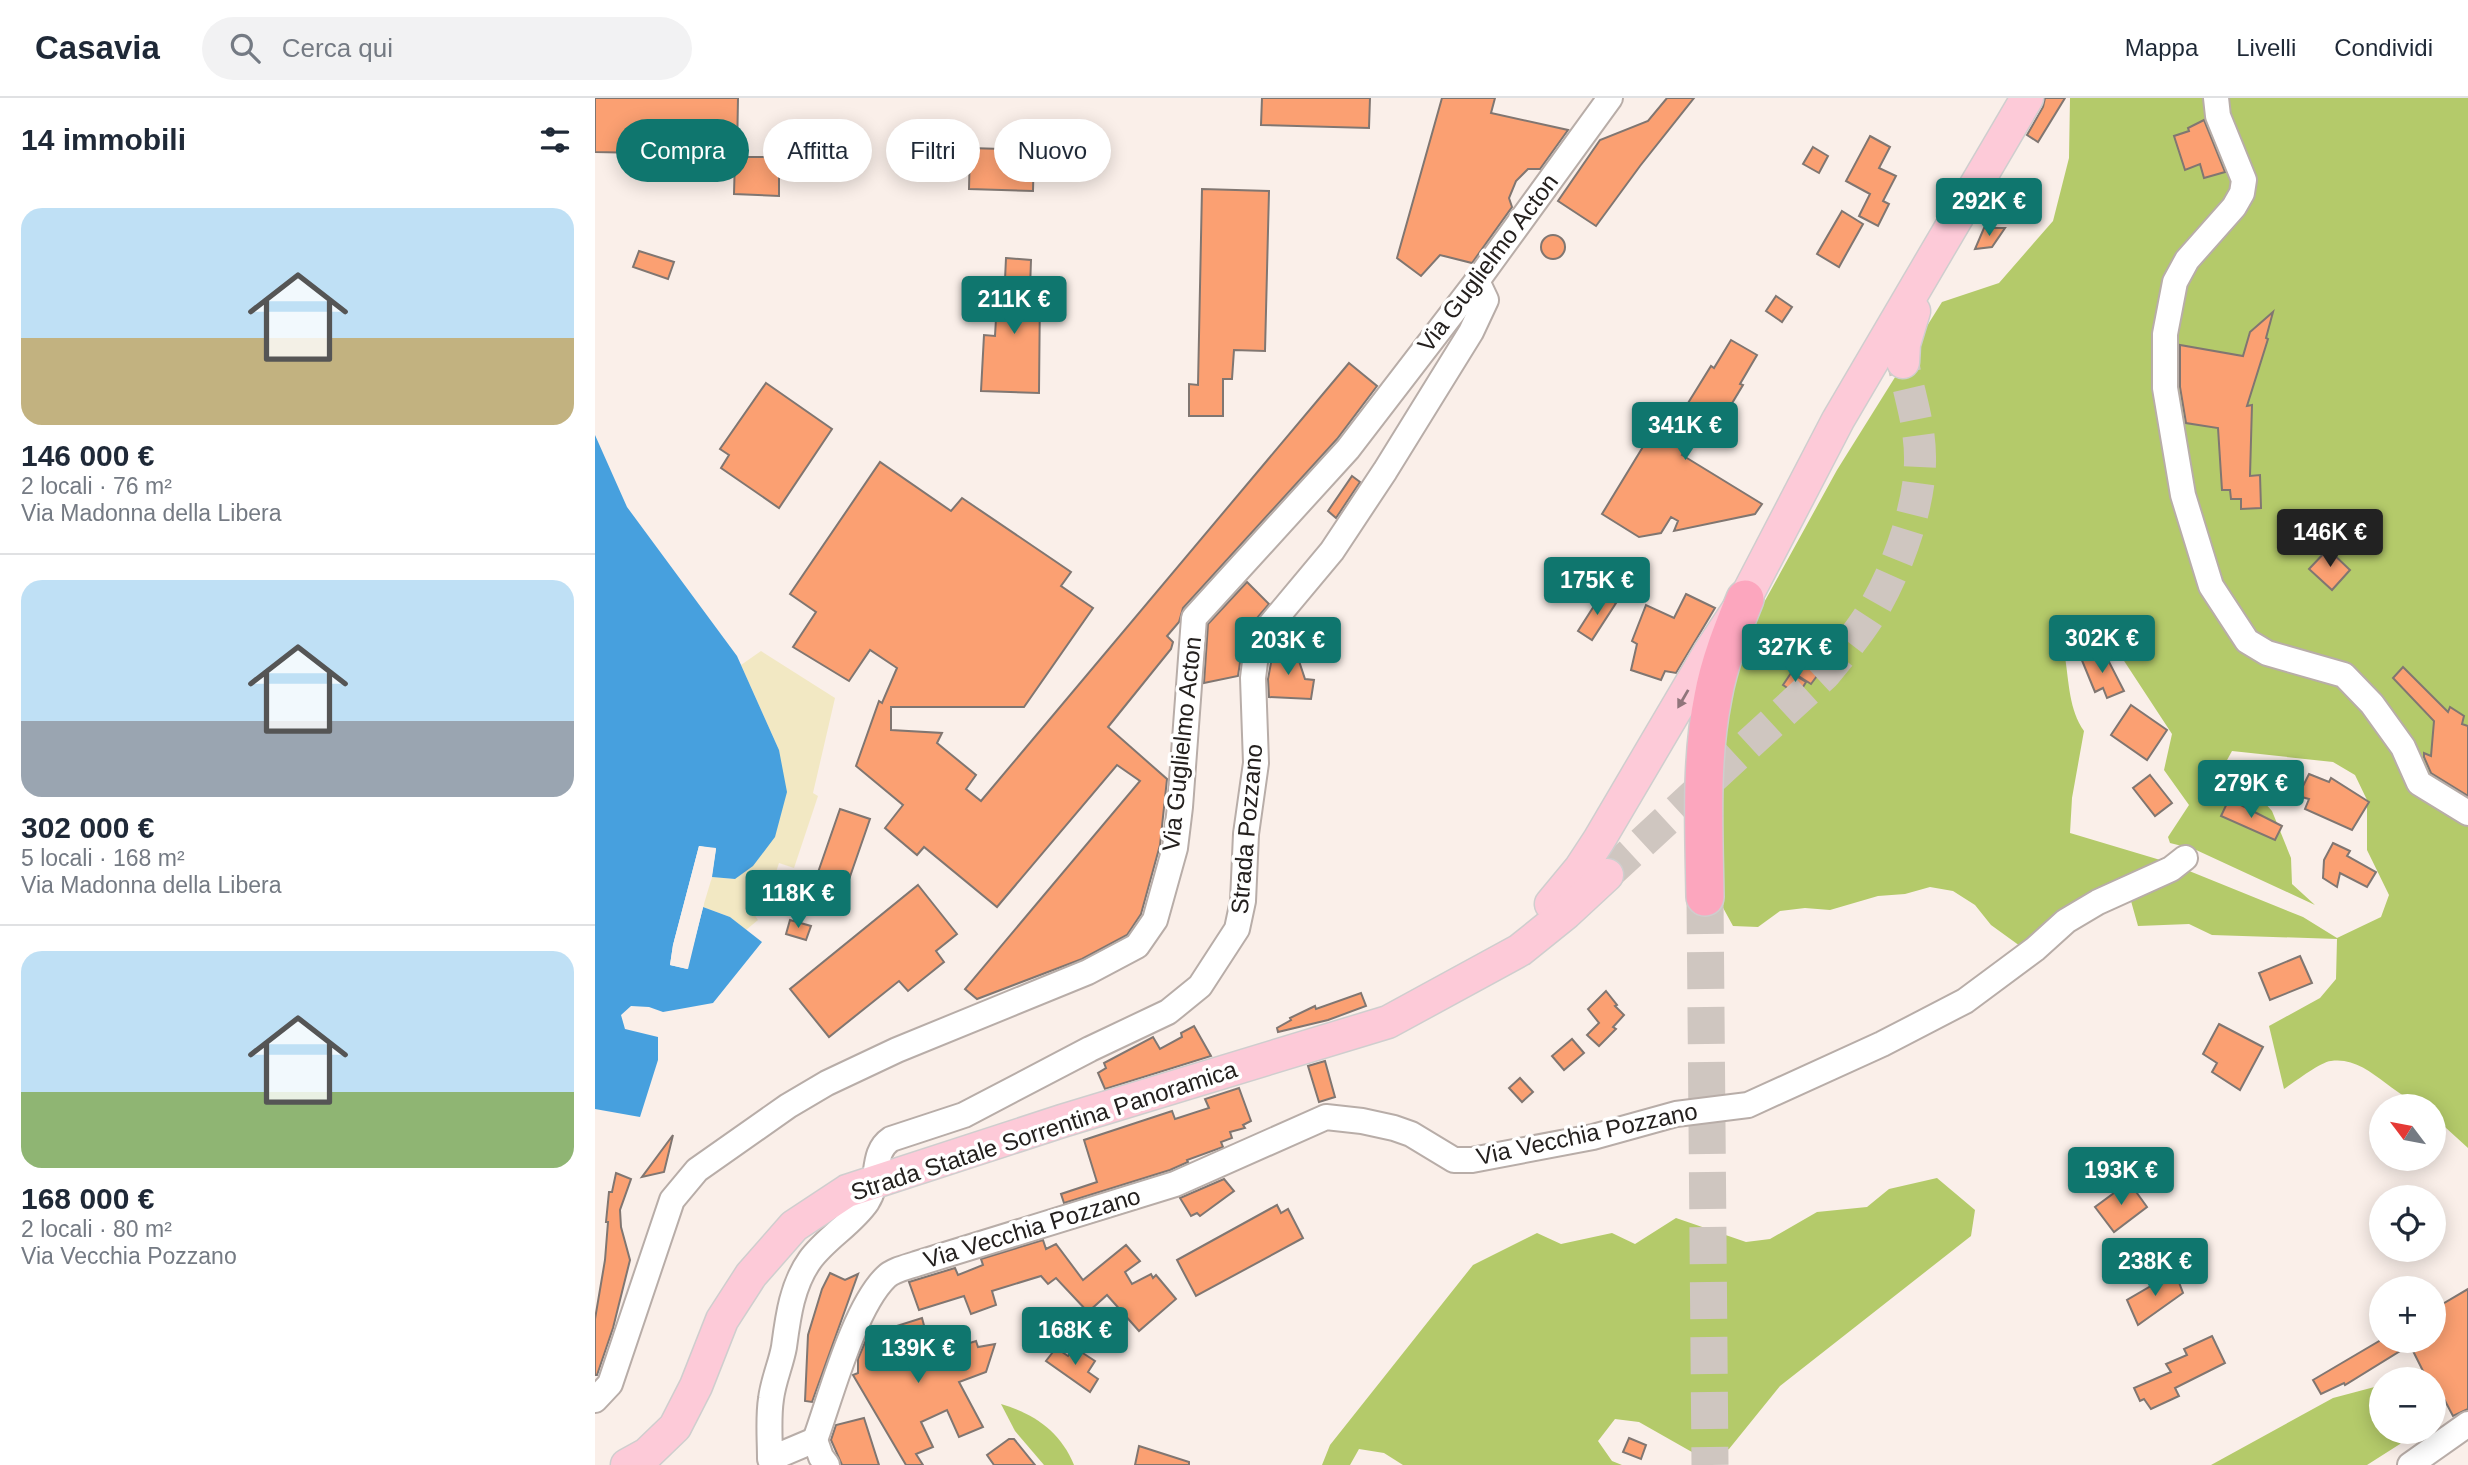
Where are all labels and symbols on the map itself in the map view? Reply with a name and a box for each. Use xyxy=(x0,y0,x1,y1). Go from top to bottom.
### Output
street label: Via Guglielmo Acton xyxy=(1412,168,1563,357)
pin: 292K € xyxy=(1932,178,2046,238)
pin: 211K € xyxy=(957,276,1071,336)
pin: 341K € xyxy=(1628,402,1742,462)
pin: 146K € xyxy=(2273,510,2387,569)
pin: 175K € xyxy=(1540,558,1654,617)
pin: 302K € xyxy=(2045,616,2159,675)
pin: 203K € xyxy=(1231,618,1345,677)
pin: 327K € xyxy=(1738,624,1852,684)
street label: Via Guglielmo Acton xyxy=(1157,635,1206,853)
one-way arrow xyxy=(1676,689,1689,708)
street label: Strada Pozzano xyxy=(1226,743,1267,915)
pin: 279K € xyxy=(2194,760,2308,820)
pin: 118K € xyxy=(741,870,855,930)
street label: Strada Statale Sorrentina Panoramica xyxy=(847,1055,1241,1206)
north arrow xyxy=(2369,1094,2447,1171)
street label: Via Vecchia Pozzano xyxy=(1474,1097,1700,1170)
pin: 193K € xyxy=(2064,1148,2178,1207)
street label: Via Vecchia Pozzano xyxy=(920,1182,1143,1273)
pin: 238K € xyxy=(2098,1238,2212,1298)
pin: 168K € xyxy=(1018,1308,1132,1367)
pin: 139K € xyxy=(861,1326,975,1385)

